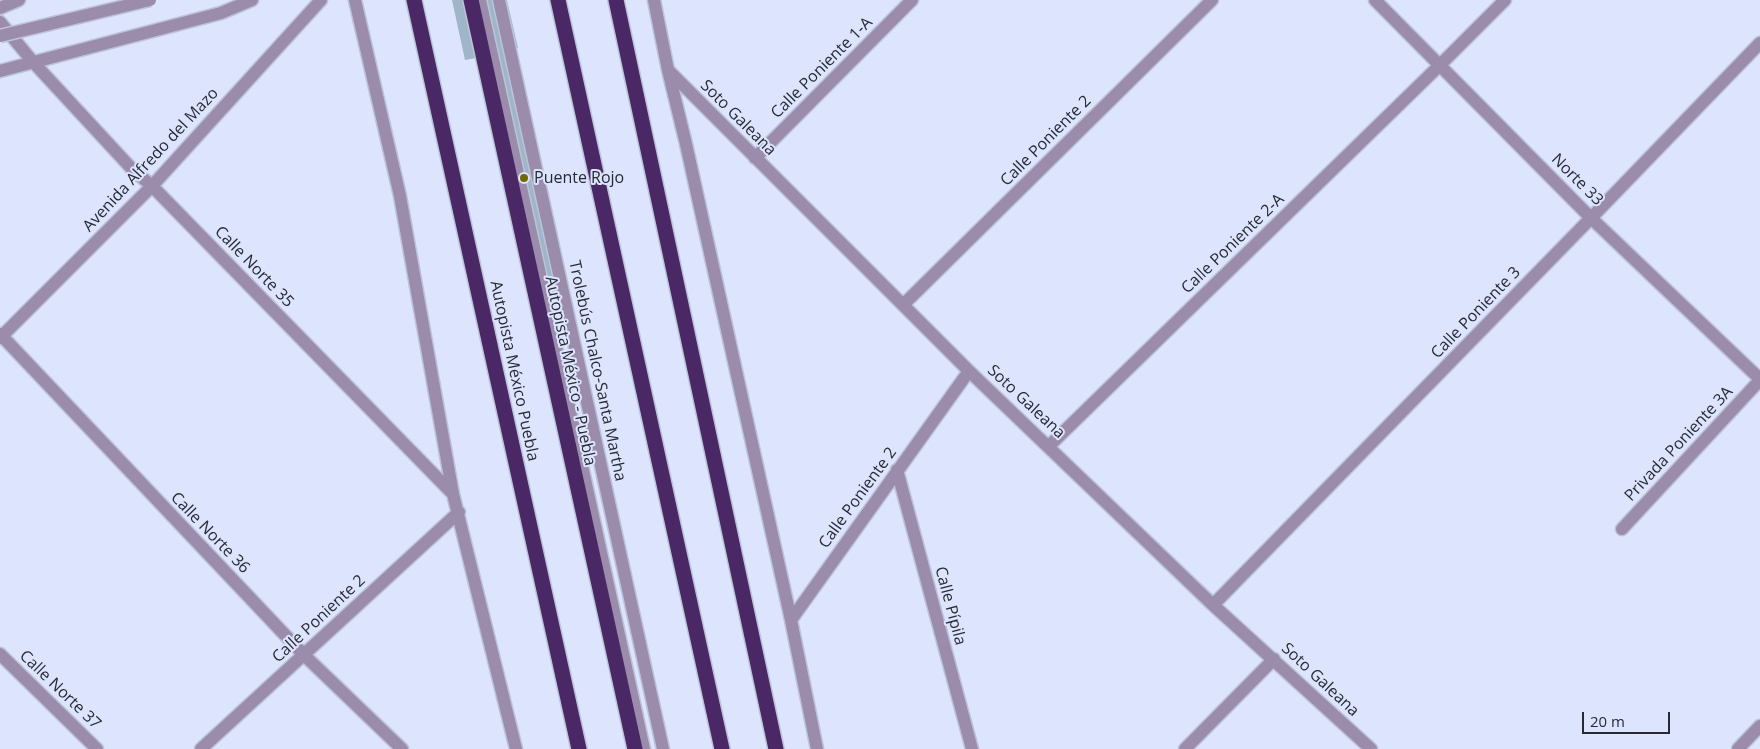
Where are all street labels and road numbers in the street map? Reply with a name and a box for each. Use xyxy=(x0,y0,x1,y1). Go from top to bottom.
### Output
street label: Calle Poniente 1-A xyxy=(767,13,877,123)
street label: Soto Galeana xyxy=(696,76,780,160)
street label: Avenida Alfredo del Mazo xyxy=(79,84,223,236)
street label: Calle Poniente 2 xyxy=(997,92,1095,190)
street label: Norte 33 xyxy=(1547,150,1607,210)
street label: Calle Poniente 2-A xyxy=(1178,190,1288,298)
street label: Calle Norte 35 xyxy=(210,222,298,312)
street label: Trolebús Chalco-Santa Martha xyxy=(564,259,630,483)
street label: Calle Poniente 3 xyxy=(1427,263,1525,363)
street label: Autopista México - Puebla xyxy=(541,275,599,467)
street label: Autopista México Puebla xyxy=(485,279,543,463)
street label: Soto Galeana xyxy=(983,361,1069,443)
street label: Privada Poniente 3A xyxy=(1621,383,1737,505)
street label: Calle Poniente 2 xyxy=(815,444,901,552)
street label: Calle Norte 36 xyxy=(166,488,254,578)
street label: Calle Pípila xyxy=(930,565,970,647)
street label: Calle Poniente 2 xyxy=(269,571,369,667)
street label: Soto Galeana xyxy=(1277,639,1363,721)
street label: Calle Norte 37 xyxy=(15,646,105,734)

